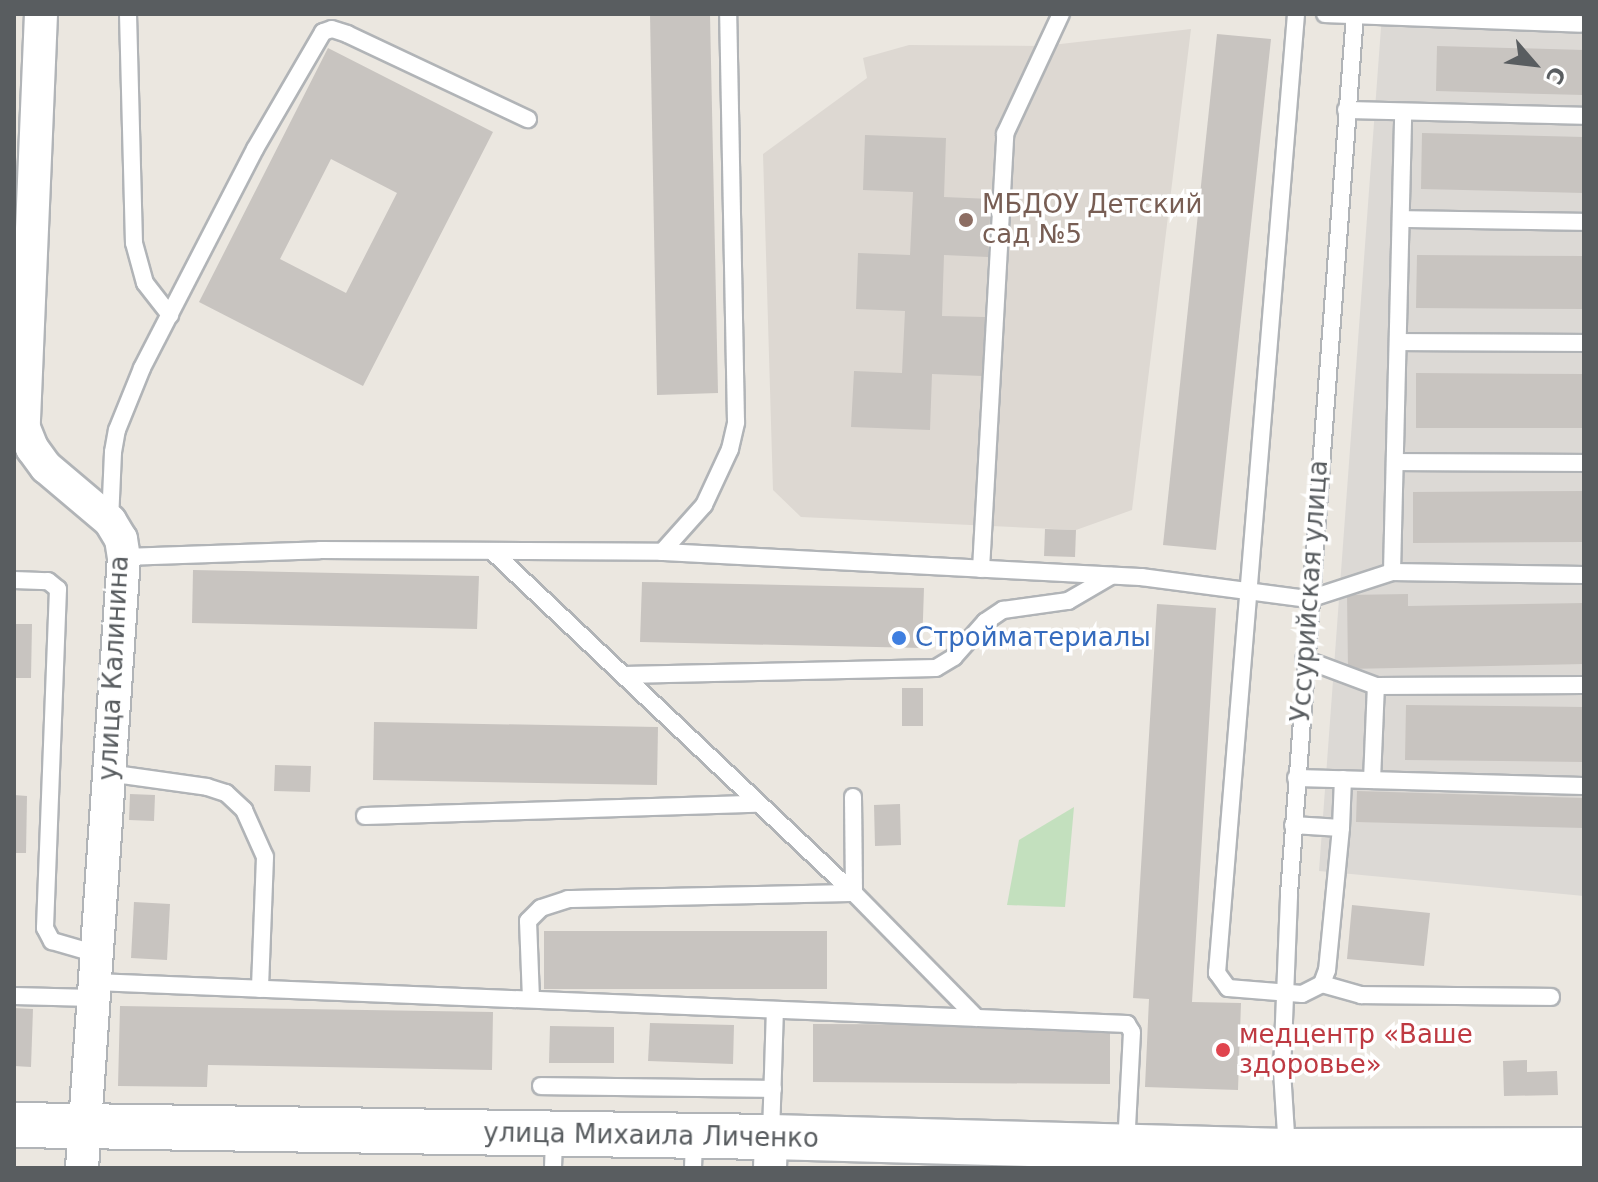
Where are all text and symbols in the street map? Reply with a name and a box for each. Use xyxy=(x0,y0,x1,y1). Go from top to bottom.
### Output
north arrow xyxy=(1494,24,1574,104)
text: С xyxy=(1541,63,1570,89)
place label: МБДОУ Детский сад №5 xyxy=(982,189,1202,250)
marker: МБДОУ Детский сад №5 xyxy=(957,211,975,229)
street label: Уссурийская улица xyxy=(1285,459,1335,723)
street label: улица Калинина xyxy=(93,555,135,781)
place label: Стройматериалы xyxy=(915,622,1151,654)
marker: Стройматериалы xyxy=(890,629,908,647)
place label: медцентр «Ваше здоровье» xyxy=(1239,1019,1473,1080)
marker: медцентр «Ваше здоровье» xyxy=(1214,1041,1232,1059)
street label: улица Михаила Личенко xyxy=(483,1117,819,1155)

